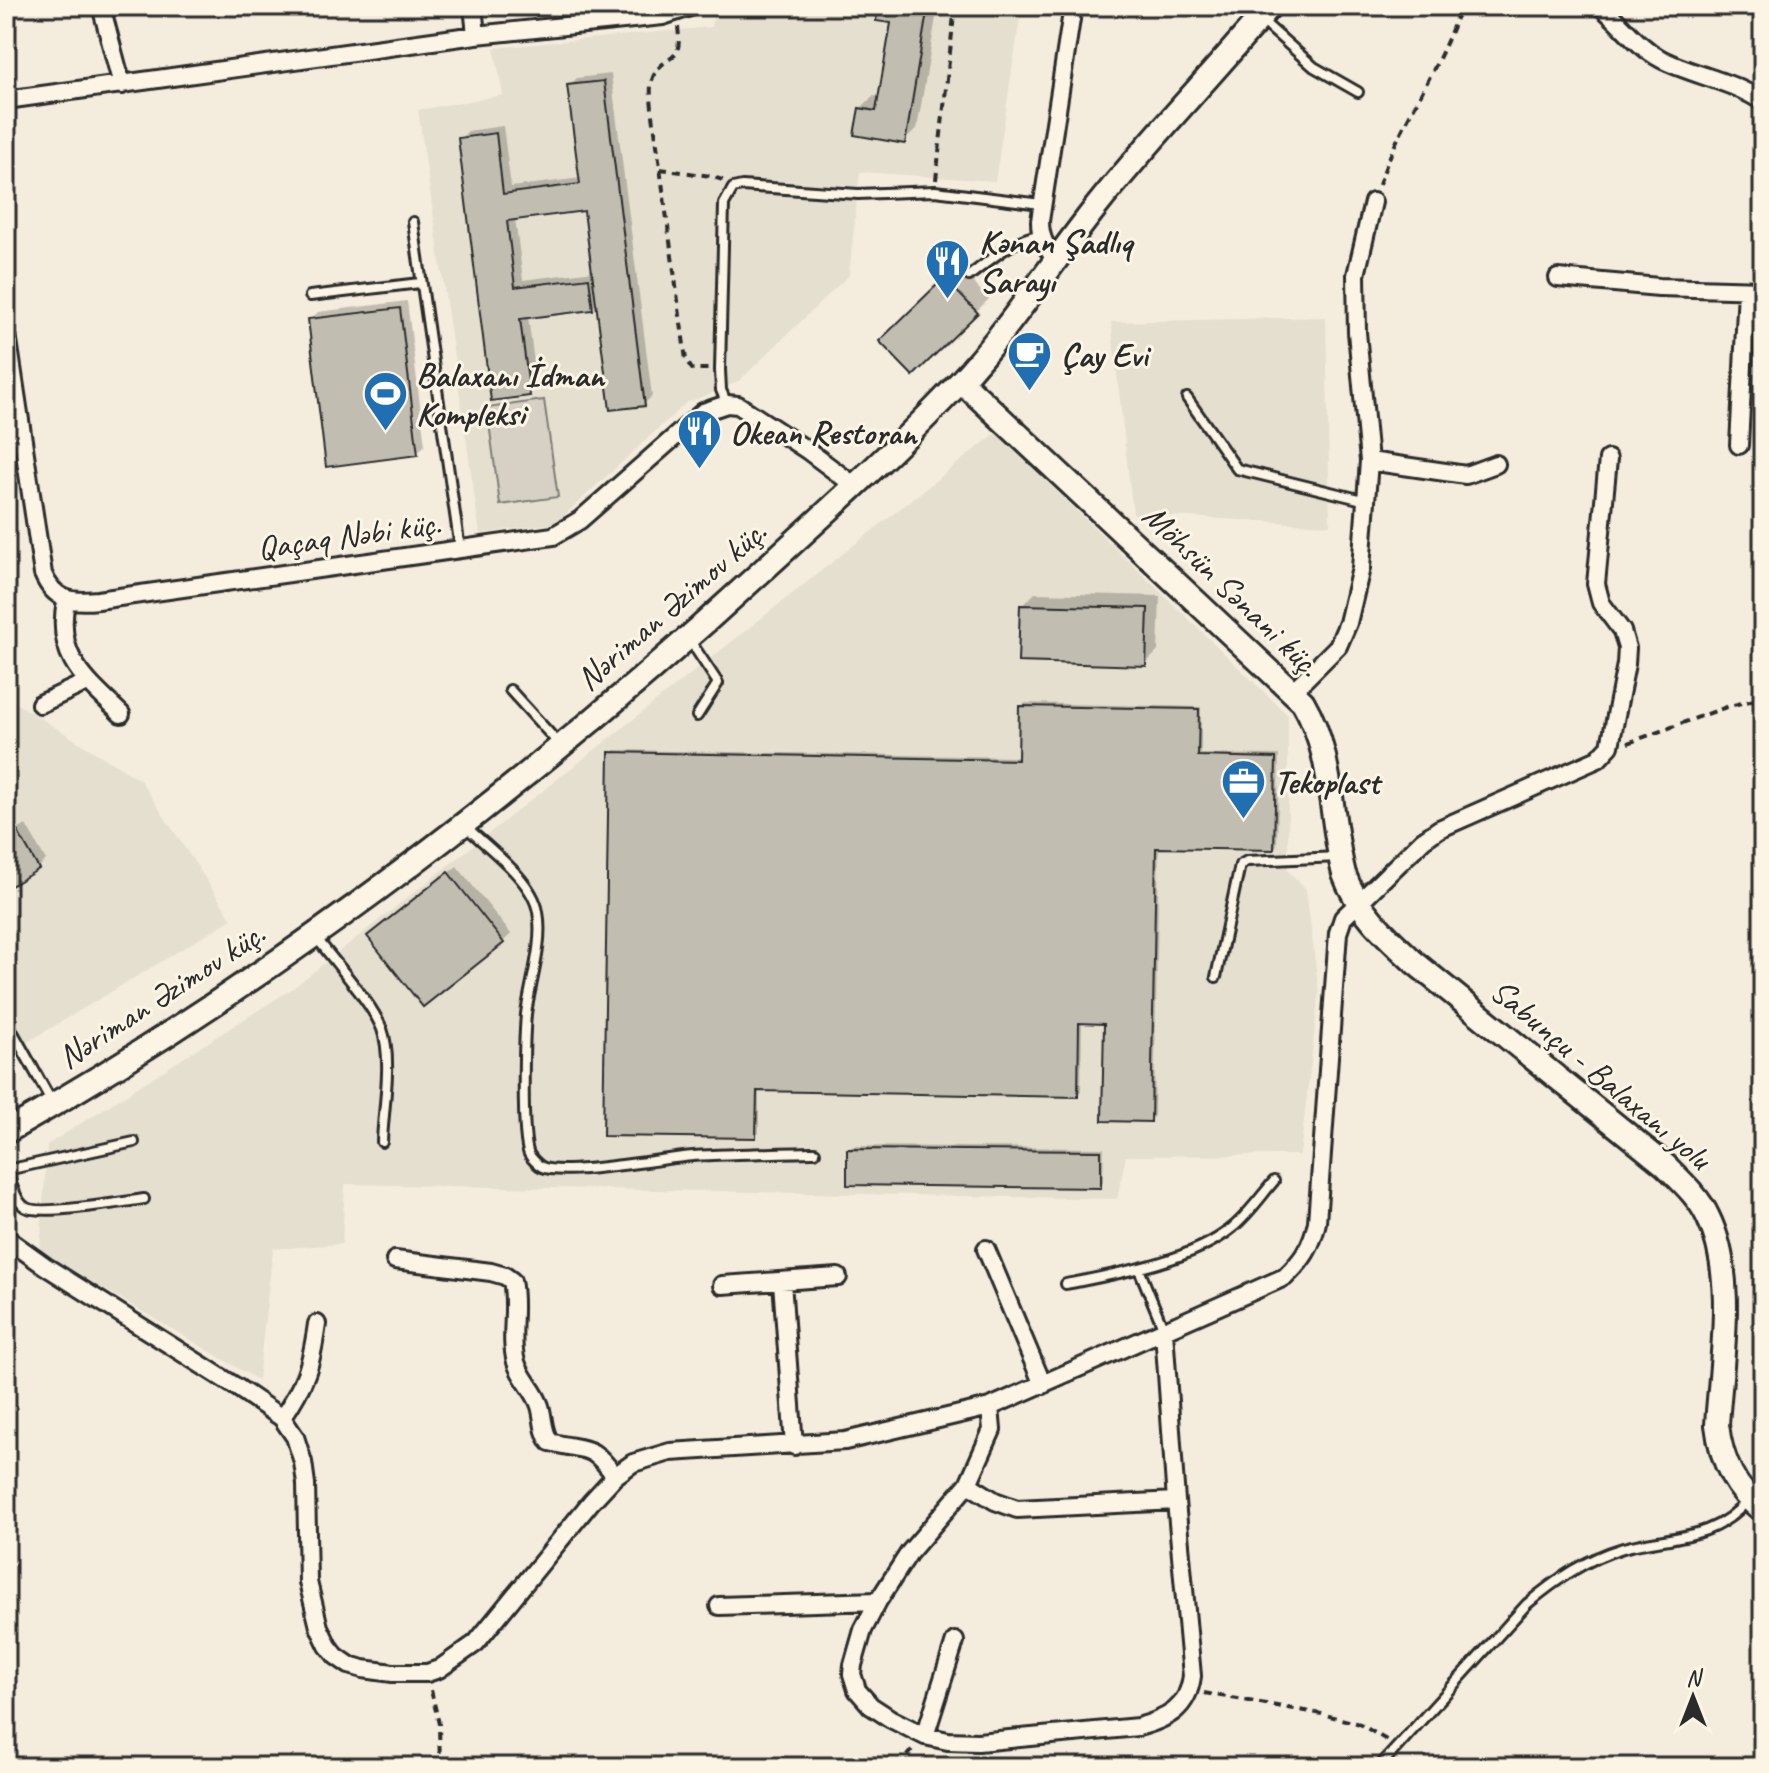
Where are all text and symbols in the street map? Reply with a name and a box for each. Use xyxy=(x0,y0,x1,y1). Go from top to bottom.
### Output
place label: Kənan Şadlıq Sarayı xyxy=(979,220,1135,302)
restaurant icon: Kənan Şadlıq Sarayı xyxy=(924,237,972,300)
cafe icon: Çay Evi xyxy=(1006,330,1054,393)
place label: Çay Evi xyxy=(1061,333,1152,376)
place label: Balaxanı İdman Kompleksi xyxy=(416,353,606,435)
sports icon: Balaxanı İdman Kompleksi xyxy=(361,370,409,433)
restaurant icon: Okean Restoran xyxy=(675,408,723,471)
place label: Okean Restoran xyxy=(730,411,919,454)
street label: Möhsün Sənani küç. xyxy=(1134,494,1330,686)
street label: Qaçaq Nəbi küç. xyxy=(255,501,444,569)
street label: Nəriman Əzimov küç. xyxy=(567,510,775,699)
office icon: Tekoplast xyxy=(1219,757,1267,820)
place label: Tekoplast xyxy=(1274,760,1383,803)
street label: Nəriman Əzimov küç. xyxy=(49,912,273,1078)
street label: Sabunçu - Balaxanı yolu xyxy=(1482,969,1722,1180)
north arrow xyxy=(1653,1657,1733,1737)
text: N xyxy=(1686,1664,1703,1692)

